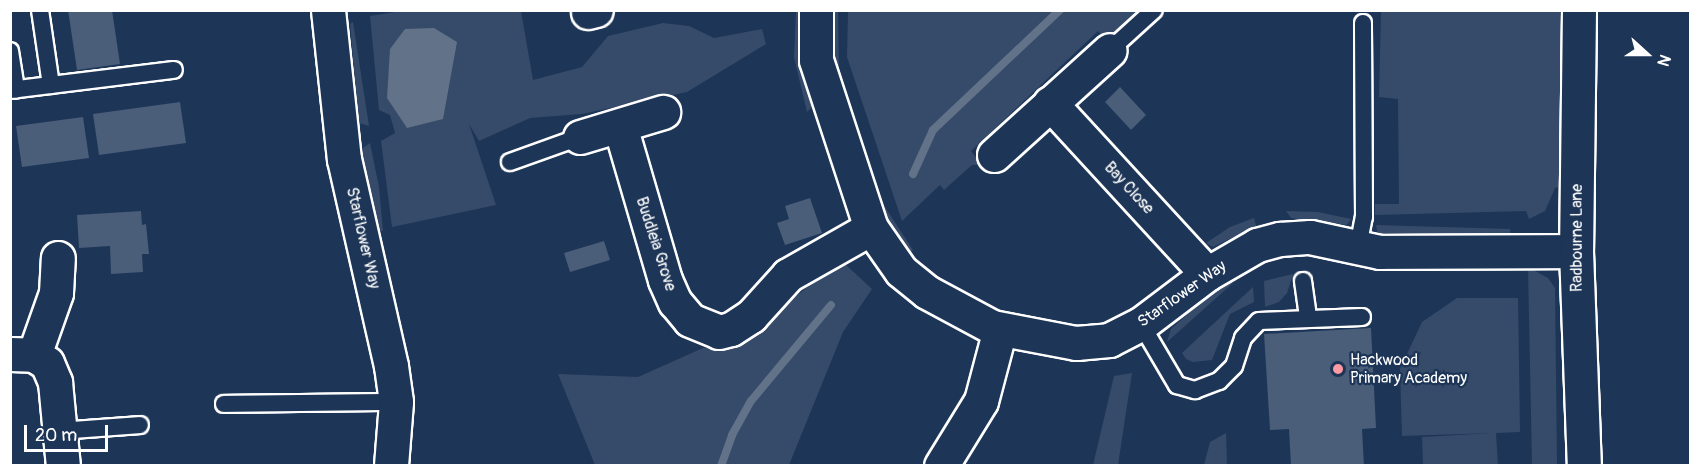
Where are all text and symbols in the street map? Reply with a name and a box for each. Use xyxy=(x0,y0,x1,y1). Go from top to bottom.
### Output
north arrow xyxy=(1617,24,1677,84)
text: N xyxy=(1653,52,1675,69)
street label: Bay Close xyxy=(1100,158,1158,218)
street label: Radbourne Lane xyxy=(1567,184,1587,292)
street label: Starflower Way xyxy=(342,185,384,291)
street label: Buddleia Grove xyxy=(632,194,680,294)
street label: Starflower Way xyxy=(1134,256,1230,332)
place label: Hackwood Primary Academy xyxy=(1350,350,1467,388)
marker: Hackwood Primary Academy xyxy=(1331,362,1345,376)
scale bar xyxy=(27,413,111,451)
text: 20 m xyxy=(35,424,77,447)

